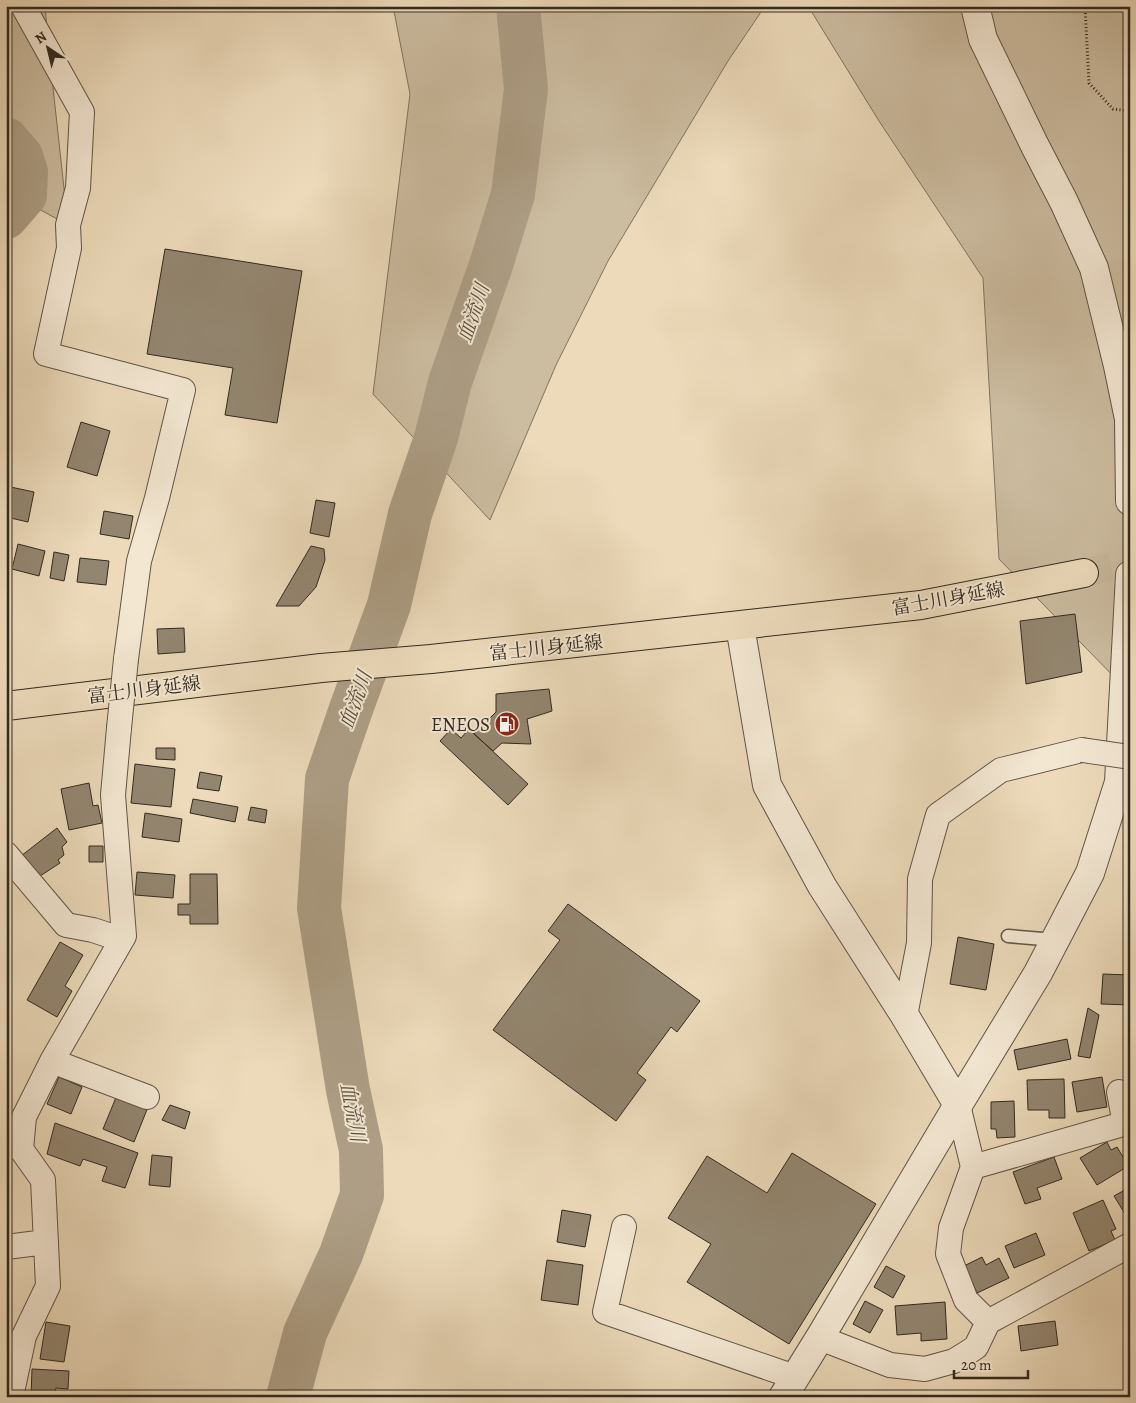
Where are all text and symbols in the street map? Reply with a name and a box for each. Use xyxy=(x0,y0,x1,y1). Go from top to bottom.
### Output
north arrow xyxy=(22,22,72,72)
text: N xyxy=(31,27,50,48)
water label: 血流川 xyxy=(451,279,497,346)
street label: 富士川身延線 xyxy=(890,576,1007,622)
street label: 富士川身延線 xyxy=(488,629,604,667)
water label: 血流川 xyxy=(333,665,379,733)
street label: 富士川身延線 xyxy=(86,670,202,710)
fuel station icon: ENEOS xyxy=(494,711,520,737)
place label: ENEOS xyxy=(431,712,490,738)
water label: 血流川 xyxy=(334,1080,372,1146)
scale bar xyxy=(954,1348,1027,1380)
text: 20 m xyxy=(961,1355,992,1375)

